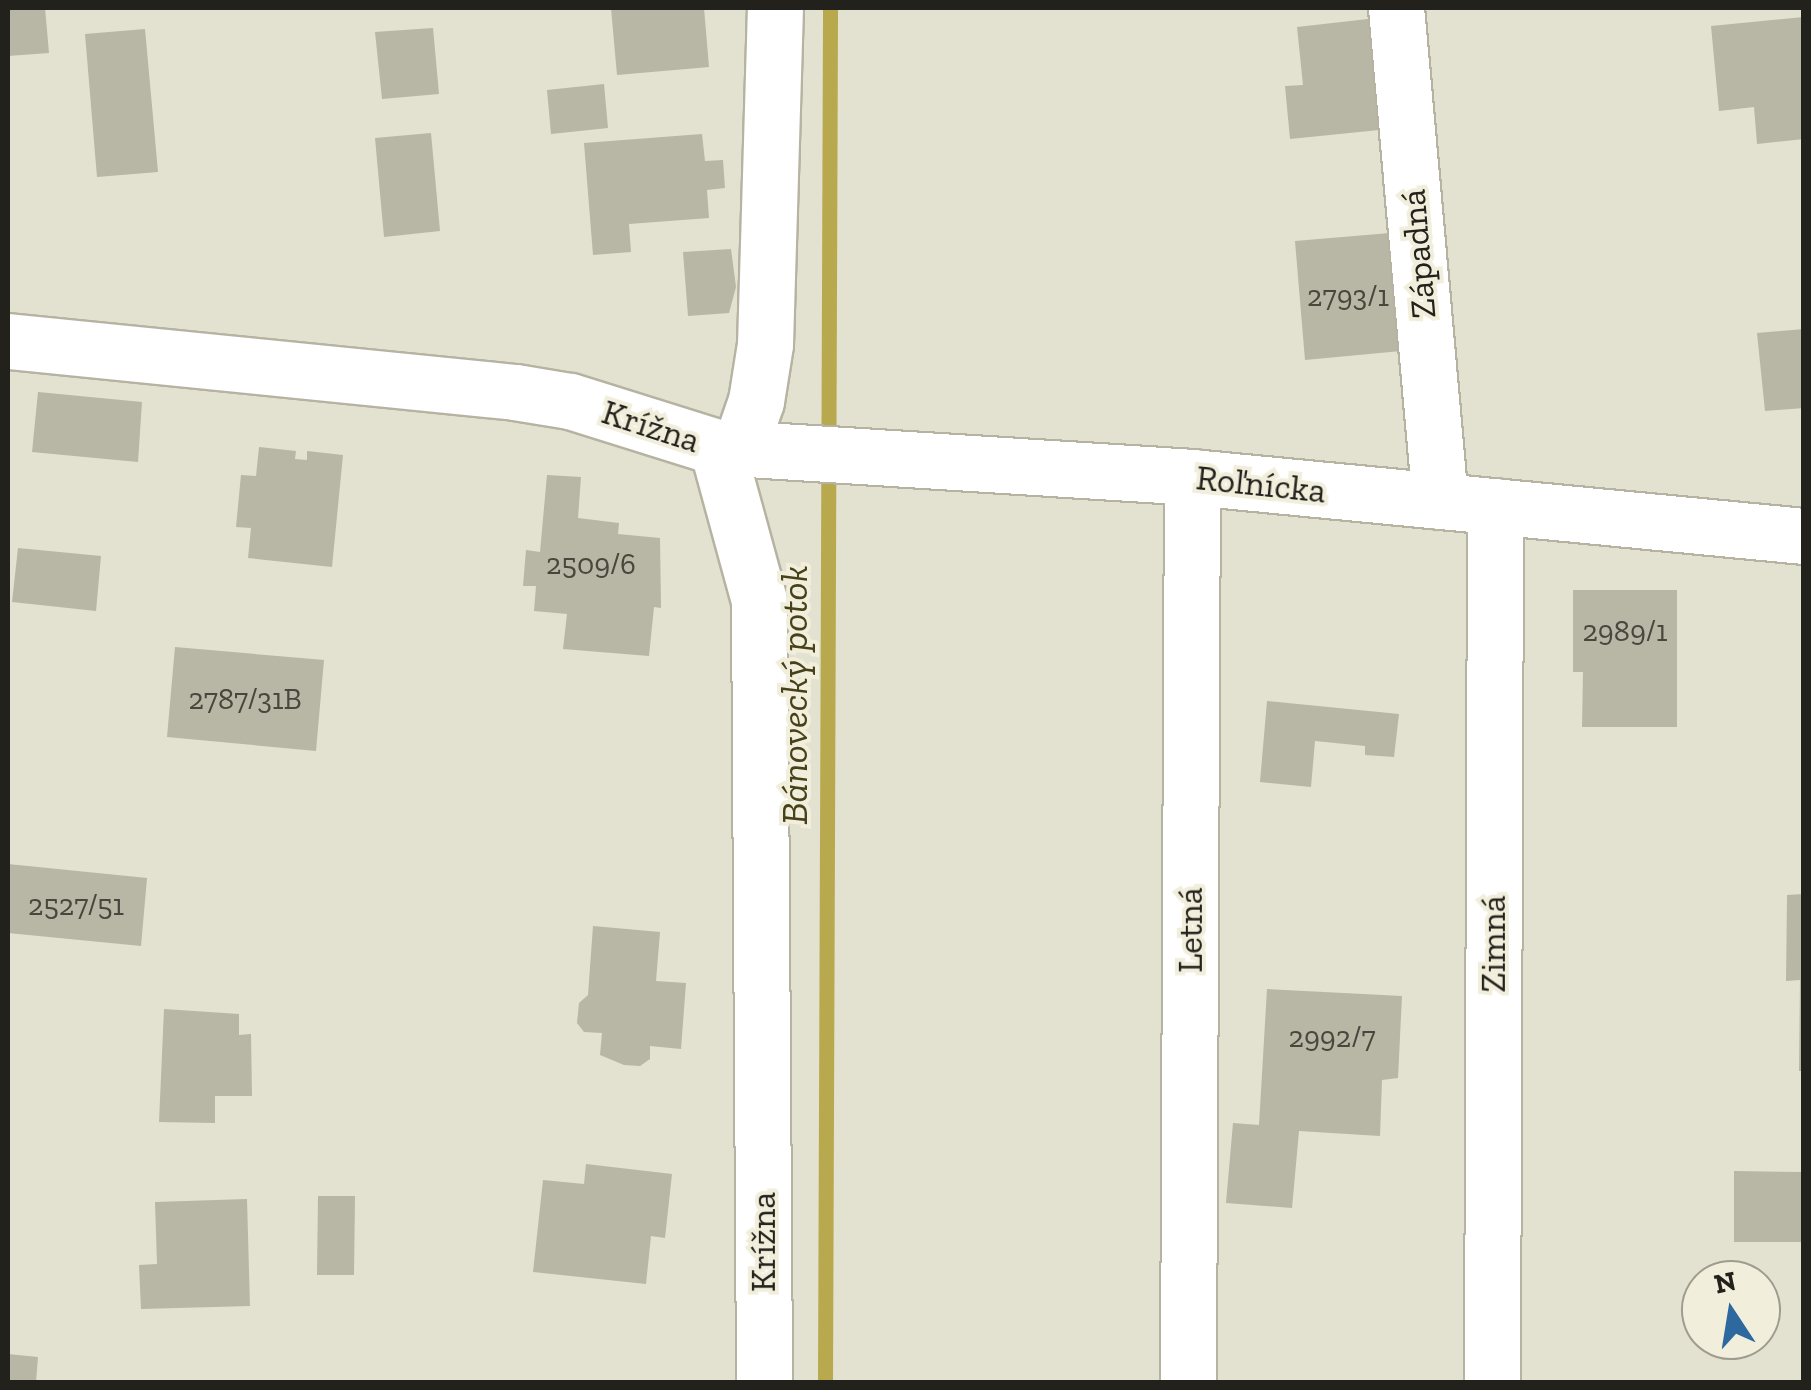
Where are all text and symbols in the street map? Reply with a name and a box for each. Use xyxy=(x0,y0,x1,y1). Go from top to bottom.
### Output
street label: Západná xyxy=(1391,188,1445,320)
house number: 2793/1 xyxy=(1307,278,1389,314)
street label: Krížna xyxy=(597,391,705,461)
street label: Roľnícka xyxy=(1194,456,1328,512)
house number: 2509/6 xyxy=(546,546,636,582)
water label: Bánovecký potok xyxy=(772,565,818,825)
house number: 2989/1 xyxy=(1582,613,1668,649)
house number: 2787/31B xyxy=(188,681,302,717)
house number: 2527/51 xyxy=(28,887,124,923)
street label: Letná xyxy=(1169,887,1211,973)
street label: Zimná xyxy=(1472,895,1514,993)
house number: 2992/7 xyxy=(1288,1019,1376,1055)
street label: Krížna xyxy=(742,1192,784,1292)
north arrow xyxy=(1681,1260,1781,1360)
text: N xyxy=(1711,1264,1739,1300)

